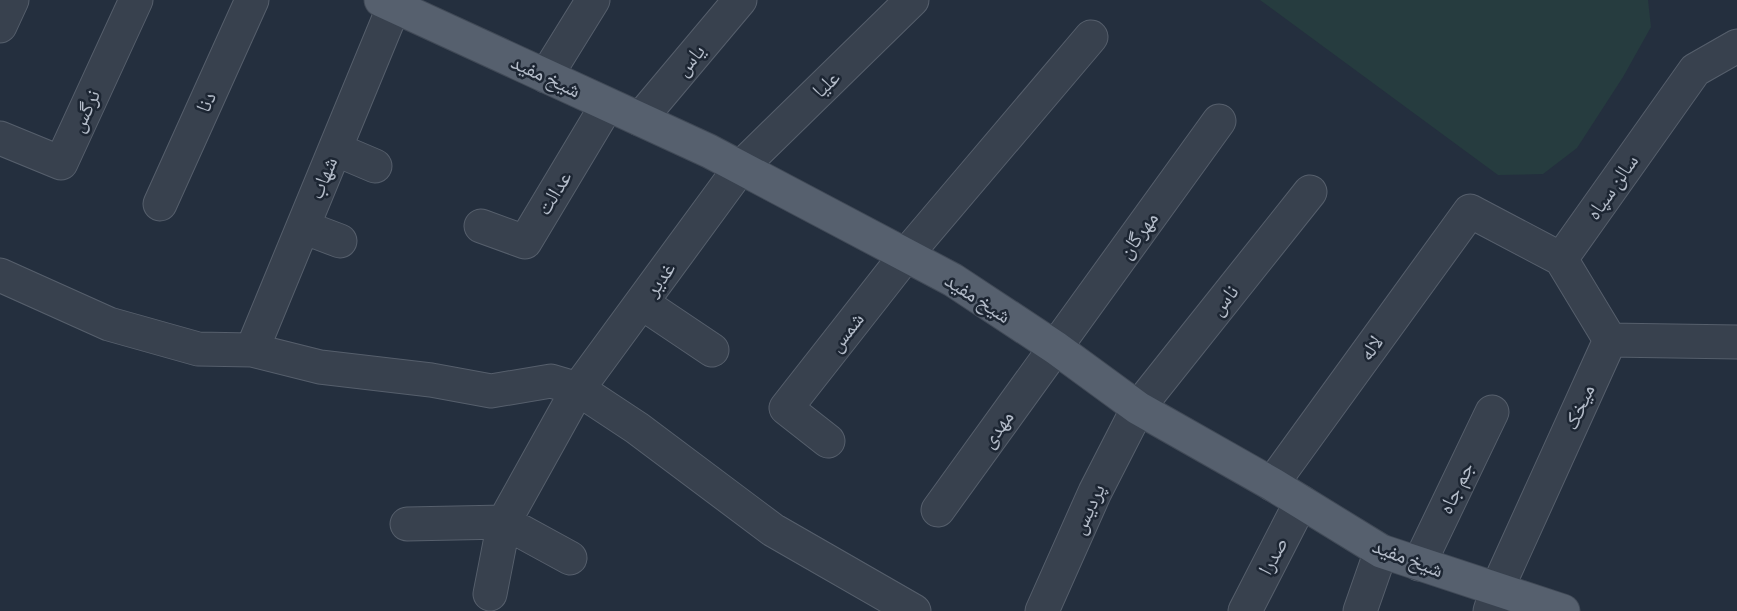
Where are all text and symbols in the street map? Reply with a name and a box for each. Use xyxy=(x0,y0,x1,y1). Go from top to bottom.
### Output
street label: یاس xyxy=(670,39,711,81)
street label: شیخ مفید xyxy=(507,50,585,103)
street label: علیا xyxy=(807,65,846,103)
street label: نرگس xyxy=(65,86,106,137)
street label: دنا xyxy=(191,88,222,116)
street label: سالن سپاه xyxy=(1581,150,1644,225)
street label: شهاب xyxy=(304,153,343,203)
street label: عدالت xyxy=(532,166,577,220)
street label: مهرگان xyxy=(1113,207,1164,264)
street label: غدیر xyxy=(639,257,681,302)
street label: شیخ مفید xyxy=(940,268,1016,329)
street label: ناس xyxy=(1204,280,1244,321)
street label: شمس xyxy=(823,307,870,357)
street label: لاله xyxy=(1354,331,1389,366)
street label: میخک xyxy=(1558,380,1601,434)
street label: مهدی xyxy=(975,406,1019,453)
street label: جم جاه xyxy=(1433,458,1481,519)
street label: پردیس xyxy=(1066,480,1111,538)
street label: صدرا xyxy=(1253,533,1294,580)
street label: شیخ مفید xyxy=(1369,534,1447,583)

